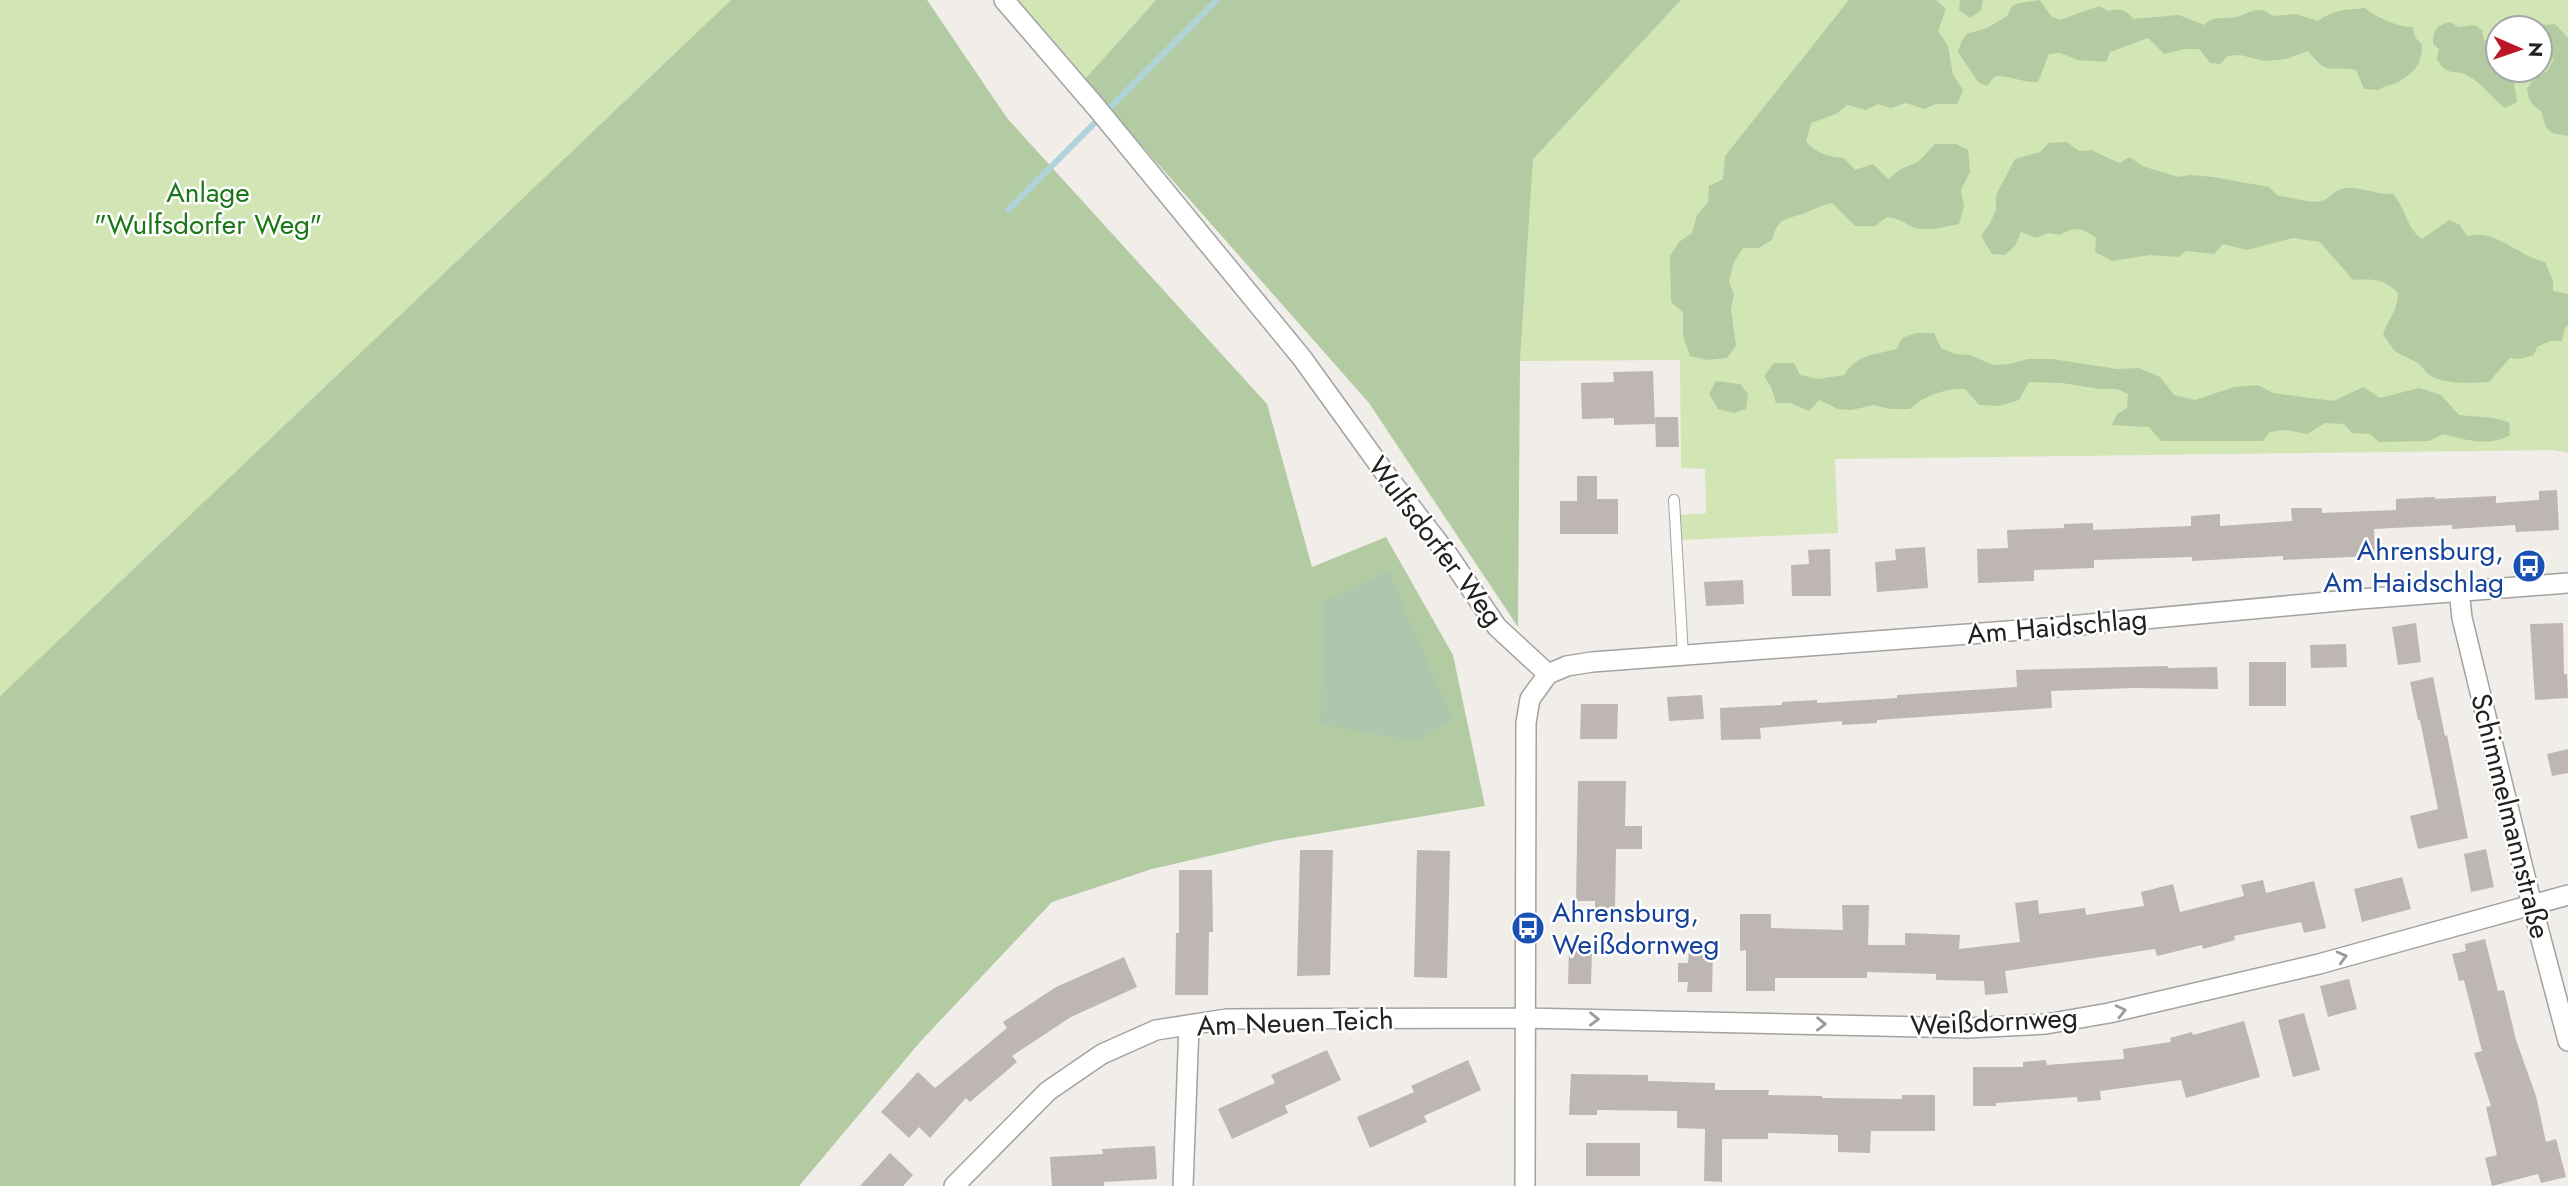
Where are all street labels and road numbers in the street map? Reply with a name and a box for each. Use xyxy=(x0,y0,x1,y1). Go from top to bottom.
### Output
street label: Wulfsdorfer Weg xyxy=(1358,448,1513,635)
street label: Am Haidschlag xyxy=(1965,598,2149,655)
street label: Schimmelmannstraße xyxy=(2460,689,2561,943)
street label: Weißdornweg xyxy=(1909,997,2079,1046)
street label: Am Neuen Teich xyxy=(1196,999,1394,1046)

